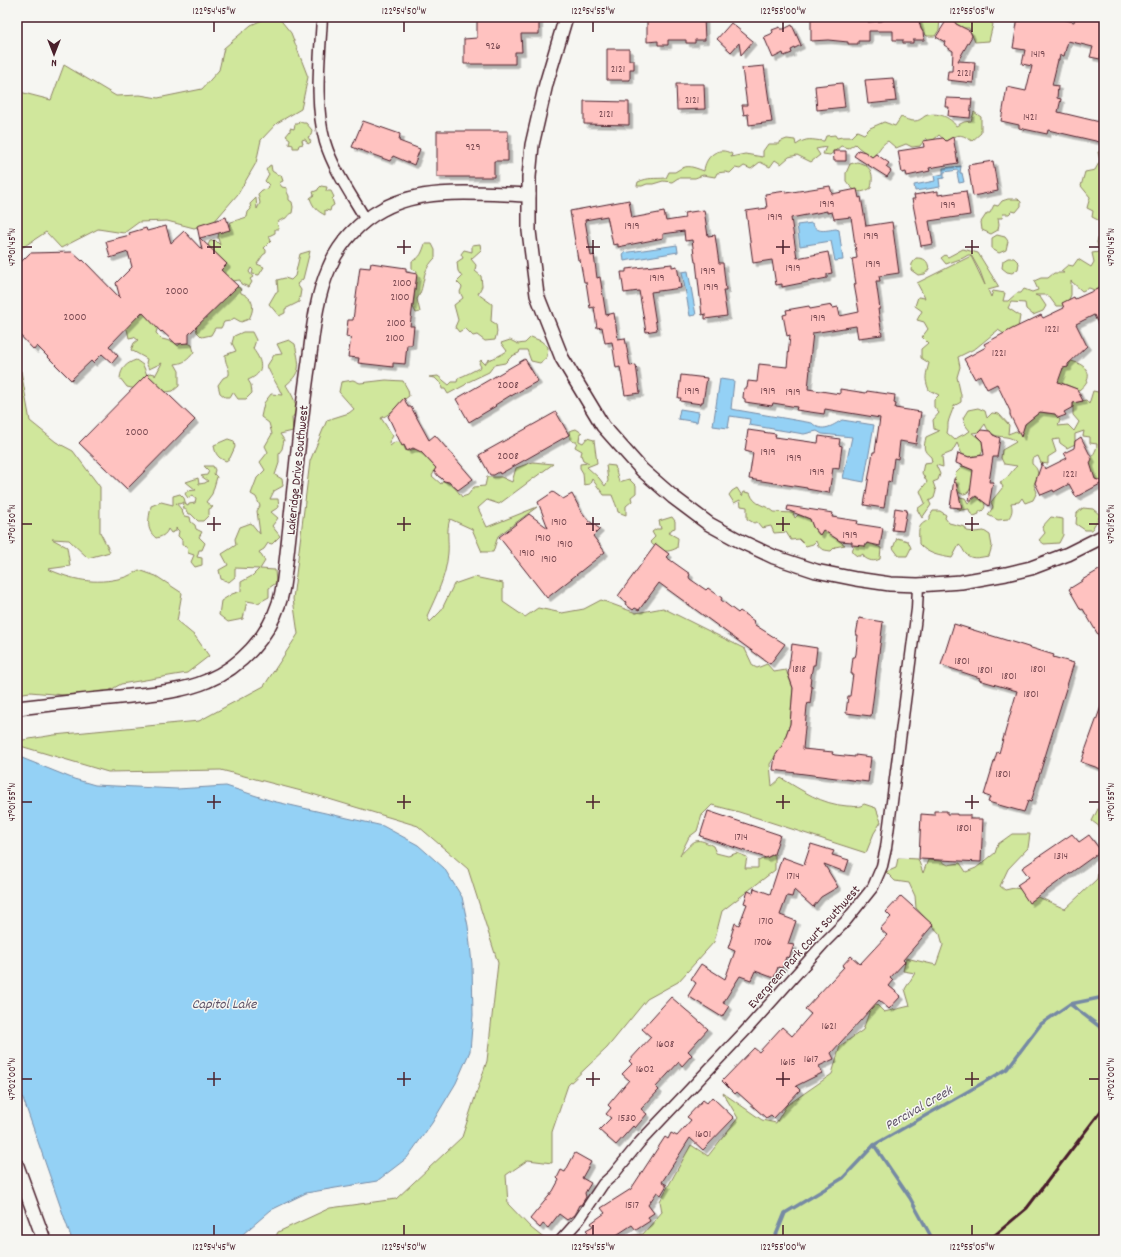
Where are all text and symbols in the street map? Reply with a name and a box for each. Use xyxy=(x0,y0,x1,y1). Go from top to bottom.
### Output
text: 122°54'45"W xyxy=(193,5,236,19)
text: 122°54'50"W xyxy=(382,5,426,19)
text: 122°54'55"W xyxy=(571,5,615,19)
text: 122°55'00"W xyxy=(760,5,806,19)
text: 122°55'05"W xyxy=(950,5,995,19)
north arrow xyxy=(34,34,74,74)
house number: 926 xyxy=(485,39,501,55)
house number: 1419 xyxy=(1031,47,1045,63)
text: N xyxy=(51,54,57,70)
house number: 2121 xyxy=(611,62,625,78)
house number: 2121 xyxy=(957,66,971,82)
house number: 2121 xyxy=(685,93,699,109)
house number: 2121 xyxy=(599,107,613,123)
house number: 1421 xyxy=(1023,110,1037,126)
house number: 929 xyxy=(466,140,480,156)
house number: 1919 xyxy=(820,197,834,213)
house number: 1919 xyxy=(941,198,955,214)
house number: 1919 xyxy=(768,210,782,226)
house number: 1919 xyxy=(625,219,639,235)
text: 47°01'45"N xyxy=(6,228,20,266)
text: 47°01'45"N xyxy=(1105,228,1119,266)
house number: 1919 xyxy=(864,229,878,245)
house number: 1919 xyxy=(866,257,880,273)
house number: 1919 xyxy=(786,261,800,277)
house number: 1919 xyxy=(701,264,715,280)
house number: 1919 xyxy=(650,271,664,287)
house number: 2100 xyxy=(392,276,412,292)
house number: 1919 xyxy=(704,280,718,296)
house number: 2000 xyxy=(166,284,188,300)
house number: 2100 xyxy=(390,290,410,306)
house number: 2000 xyxy=(64,310,86,326)
house number: 1919 xyxy=(811,311,825,327)
house number: 2100 xyxy=(386,316,406,332)
house number: 1221 xyxy=(1045,322,1059,338)
house number: 2100 xyxy=(385,331,405,347)
house number: 1221 xyxy=(992,346,1006,362)
house number: 2008 xyxy=(497,378,519,394)
house number: 1919 xyxy=(685,384,699,400)
house number: 1919 xyxy=(761,384,775,400)
house number: 1919 xyxy=(786,385,800,401)
street label: Lakeridge Drive Southwest xyxy=(282,404,315,536)
house number: 2000 xyxy=(126,425,148,441)
house number: 1919 xyxy=(761,445,775,461)
house number: 2008 xyxy=(497,449,519,465)
house number: 1919 xyxy=(787,451,801,467)
house number: 1919 xyxy=(810,465,824,481)
house number: 1221 xyxy=(1063,467,1077,483)
text: 47°01'50"N xyxy=(6,504,20,544)
text: 47°01'50"N xyxy=(1105,504,1119,544)
house number: 1910 xyxy=(551,515,567,531)
house number: 1919 xyxy=(843,528,857,544)
house number: 1910 xyxy=(535,531,551,547)
house number: 1910 xyxy=(557,537,573,553)
house number: 1910 xyxy=(519,546,535,562)
house number: 1910 xyxy=(541,552,557,568)
house number: 1801 xyxy=(954,654,970,670)
house number: 1818 xyxy=(792,662,806,678)
house number: 1801 xyxy=(1030,662,1046,678)
house number: 1801 xyxy=(977,663,993,679)
house number: 1801 xyxy=(1001,669,1017,685)
house number: 1801 xyxy=(1023,687,1039,703)
house number: 1801 xyxy=(995,767,1011,783)
text: 47°01'55"N xyxy=(6,783,20,821)
text: 47°01'55"N xyxy=(1105,783,1119,821)
house number: 1801 xyxy=(956,821,972,837)
house number: 1714 xyxy=(734,830,748,846)
house number: 1314 xyxy=(1054,849,1068,865)
house number: 1714 xyxy=(786,869,800,885)
street label: Evergreen Park Court Southwest xyxy=(744,882,866,1014)
house number: 1710 xyxy=(758,914,774,930)
house number: 1706 xyxy=(754,935,772,951)
water label: Capitol Lake xyxy=(192,995,257,1015)
house number: 1621 xyxy=(821,1019,837,1035)
house number: 1608 xyxy=(656,1037,674,1053)
house number: 1617 xyxy=(804,1052,818,1068)
house number: 1615 xyxy=(780,1055,796,1071)
text: 47°02'00"N xyxy=(6,1058,20,1100)
text: 47°02'00"N xyxy=(1105,1058,1119,1100)
house number: 1602 xyxy=(636,1062,654,1078)
water label: Percival Creek xyxy=(882,1081,958,1136)
house number: 1530 xyxy=(618,1111,636,1127)
house number: 1601 xyxy=(695,1127,711,1143)
house number: 1517 xyxy=(625,1198,639,1214)
text: 122°54'45"W xyxy=(193,1241,236,1255)
text: 122°54'50"W xyxy=(382,1241,426,1255)
text: 122°54'55"W xyxy=(571,1241,615,1255)
text: 122°55'00"W xyxy=(760,1241,806,1255)
text: 122°55'05"W xyxy=(950,1241,995,1255)

